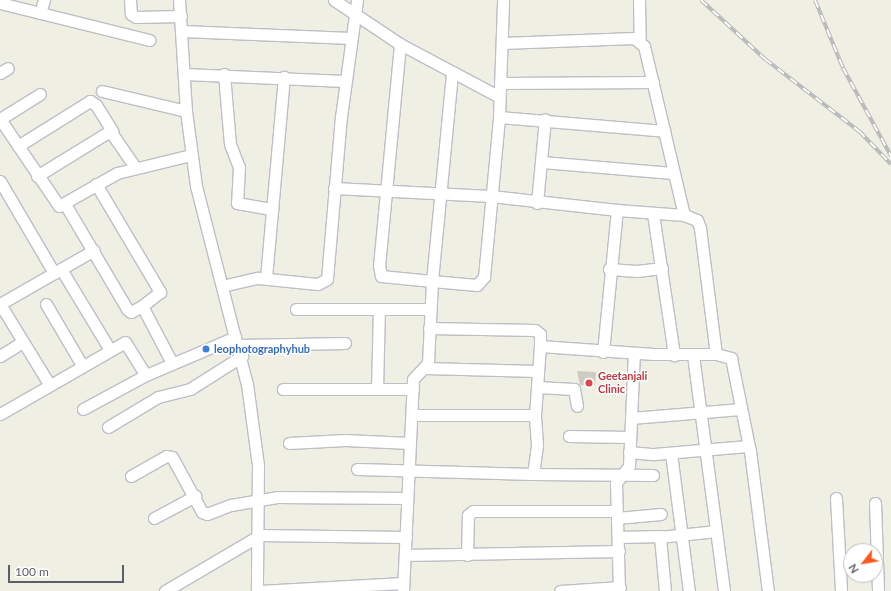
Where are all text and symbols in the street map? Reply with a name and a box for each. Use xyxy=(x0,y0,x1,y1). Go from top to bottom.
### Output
place label: leophotographyhub xyxy=(214,342,310,356)
marker: leophotographyhub xyxy=(201,344,211,354)
place label: Geetanjali Clinic xyxy=(598,370,647,396)
marker: Geetanjali Clinic xyxy=(583,377,595,389)
north arrow xyxy=(843,543,883,583)
scale bar xyxy=(10,557,126,583)
text: N xyxy=(845,562,861,576)
text: 100 m xyxy=(15,564,49,579)

